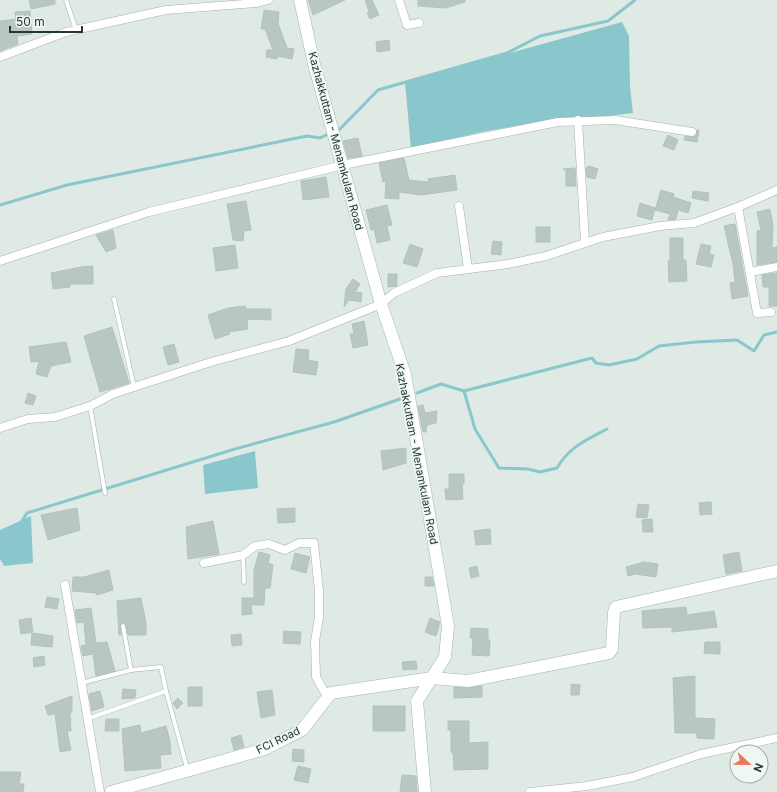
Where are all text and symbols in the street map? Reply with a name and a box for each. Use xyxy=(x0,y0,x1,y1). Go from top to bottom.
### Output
scale bar xyxy=(10,8,82,34)
text: 50 m xyxy=(16,14,45,29)
street label: Kazhakkuttam - Menamkulam Road xyxy=(305,50,367,232)
street label: Kazhakkuttam - Menamkulam Road xyxy=(393,362,441,546)
street label: FCI Road xyxy=(254,723,302,757)
north arrow xyxy=(729,744,769,784)
text: N xyxy=(750,761,766,774)

